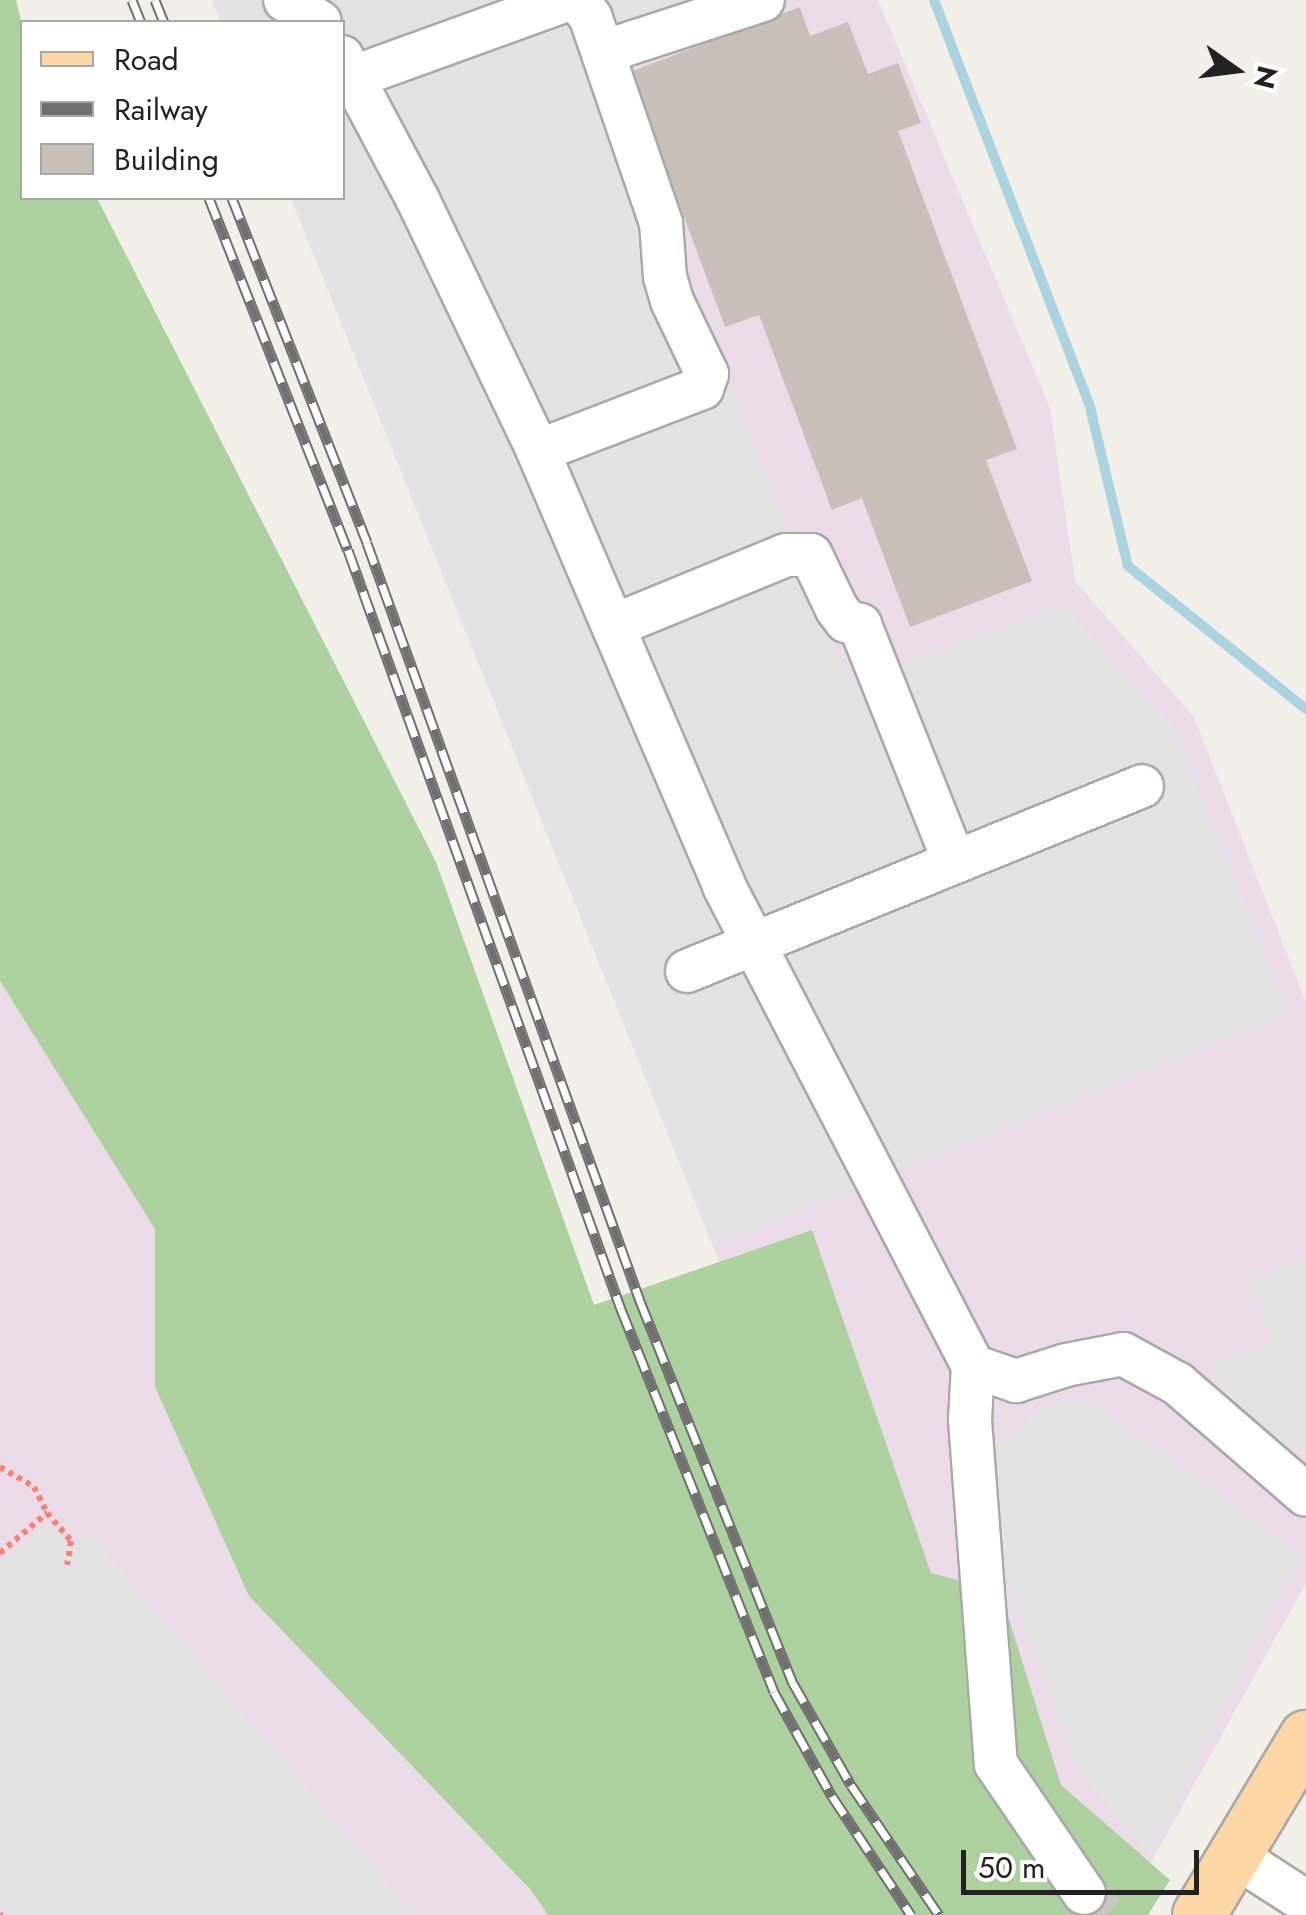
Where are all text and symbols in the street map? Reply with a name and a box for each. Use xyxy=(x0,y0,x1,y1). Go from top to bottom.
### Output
legend xyxy=(20,20,345,200)
north arrow xyxy=(1186,20,1286,120)
text: Road xyxy=(114,38,179,81)
text: N xyxy=(1243,62,1288,93)
text: Railway xyxy=(114,88,208,131)
text: Building xyxy=(114,138,219,181)
scale bar xyxy=(966,1830,1204,1892)
text: 50 m xyxy=(978,1846,1045,1889)

